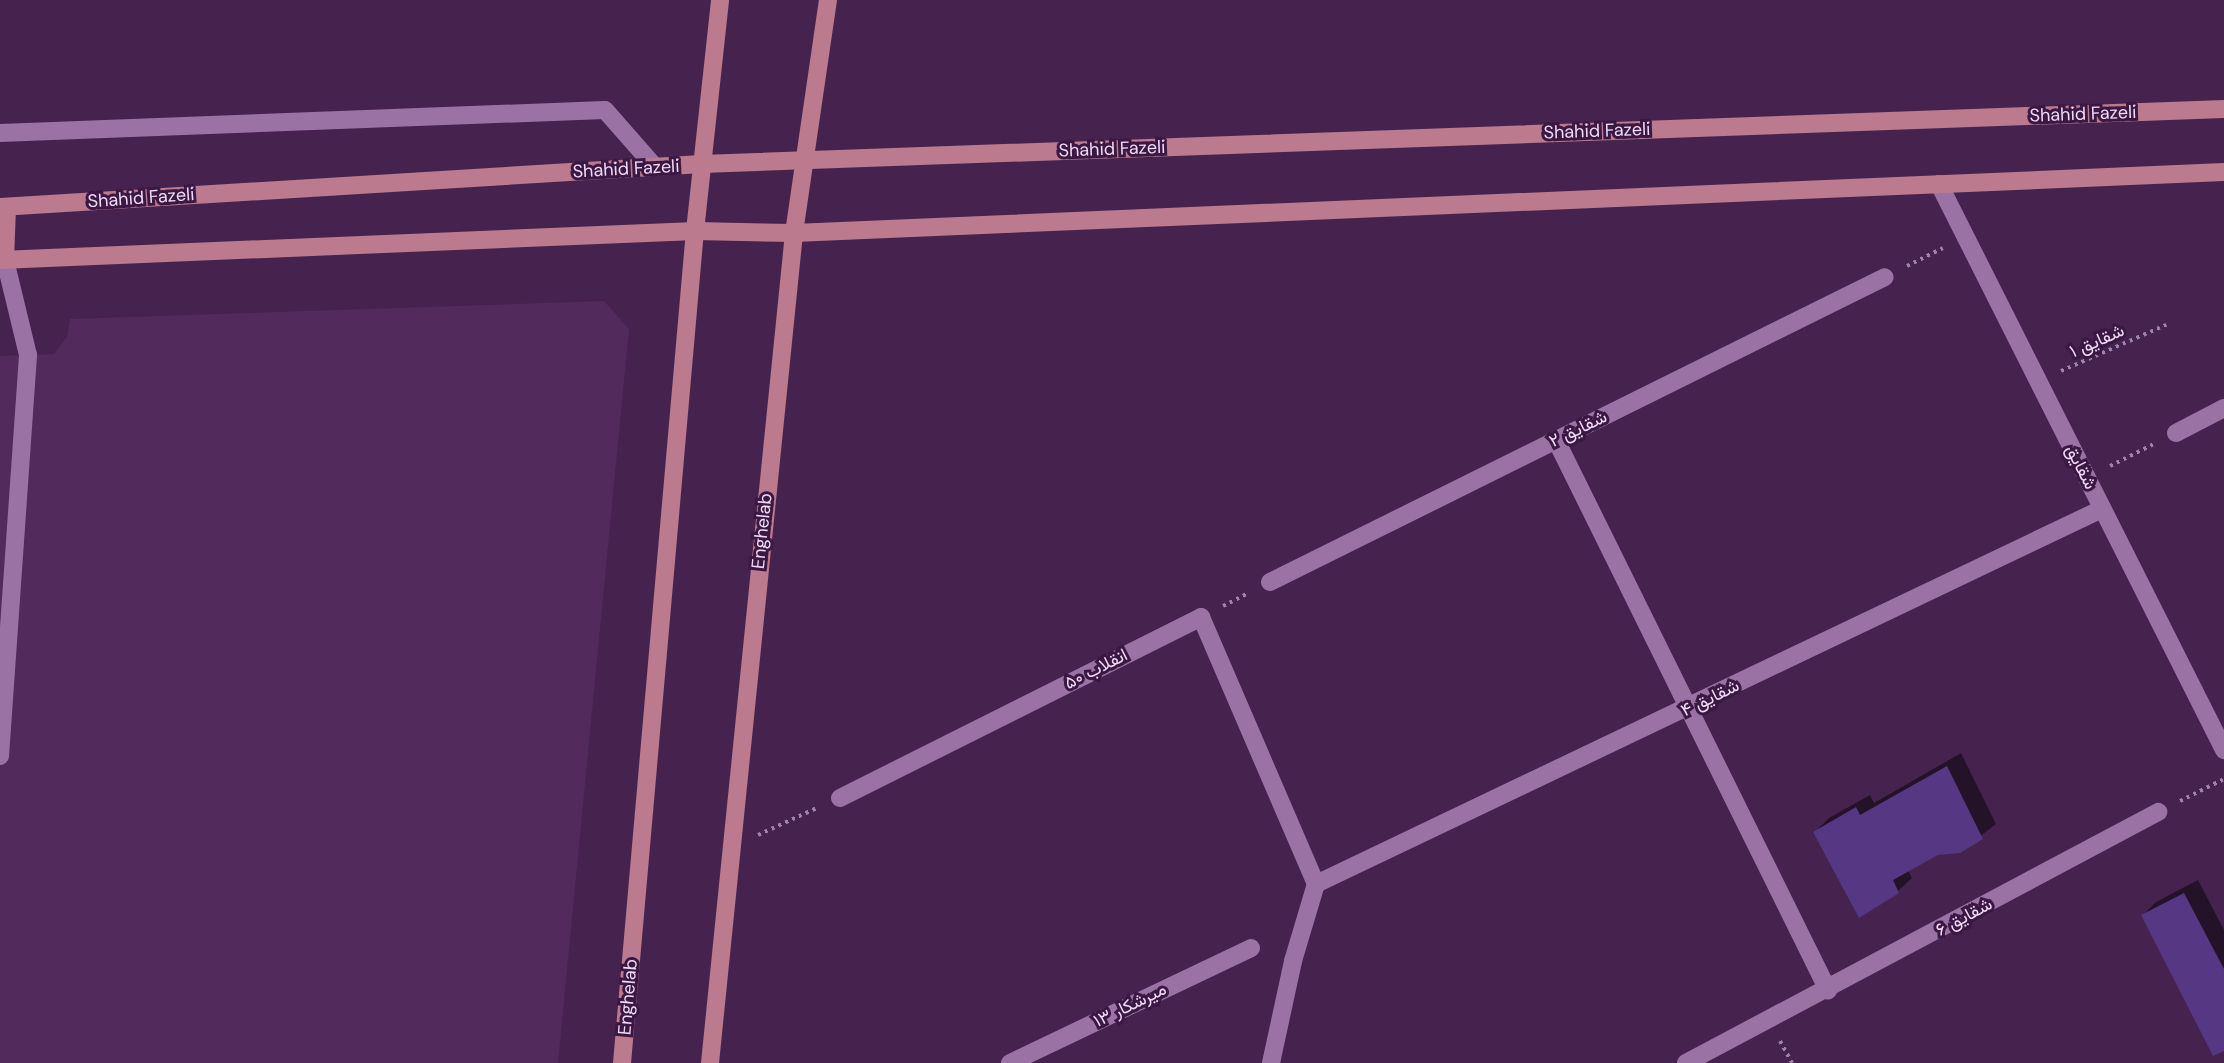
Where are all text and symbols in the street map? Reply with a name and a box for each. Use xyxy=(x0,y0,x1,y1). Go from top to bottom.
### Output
street label: Shahid Fazeli xyxy=(2029,101,2137,127)
street label: Shahid Fazeli xyxy=(1543,118,1651,144)
street label: Shahid Fazeli xyxy=(1058,136,1166,162)
street label: Shahid Fazeli xyxy=(572,155,680,183)
street label: Shahid Fazeli xyxy=(87,183,195,213)
street label: شقایق ۱ xyxy=(2066,319,2128,363)
street label: شقایق ۲ xyxy=(1546,406,1610,452)
street label: شقایق xyxy=(2061,441,2101,493)
street label: Enghelab xyxy=(747,492,777,570)
street label: انقلاب ۵۰ xyxy=(1061,644,1131,694)
street label: شقایق ۴ xyxy=(1677,675,1743,721)
street label: شقایق ۶ xyxy=(1932,893,1996,941)
street label: Enghelab xyxy=(614,958,642,1036)
street label: میرشکار ۱۳ xyxy=(1090,978,1170,1032)

